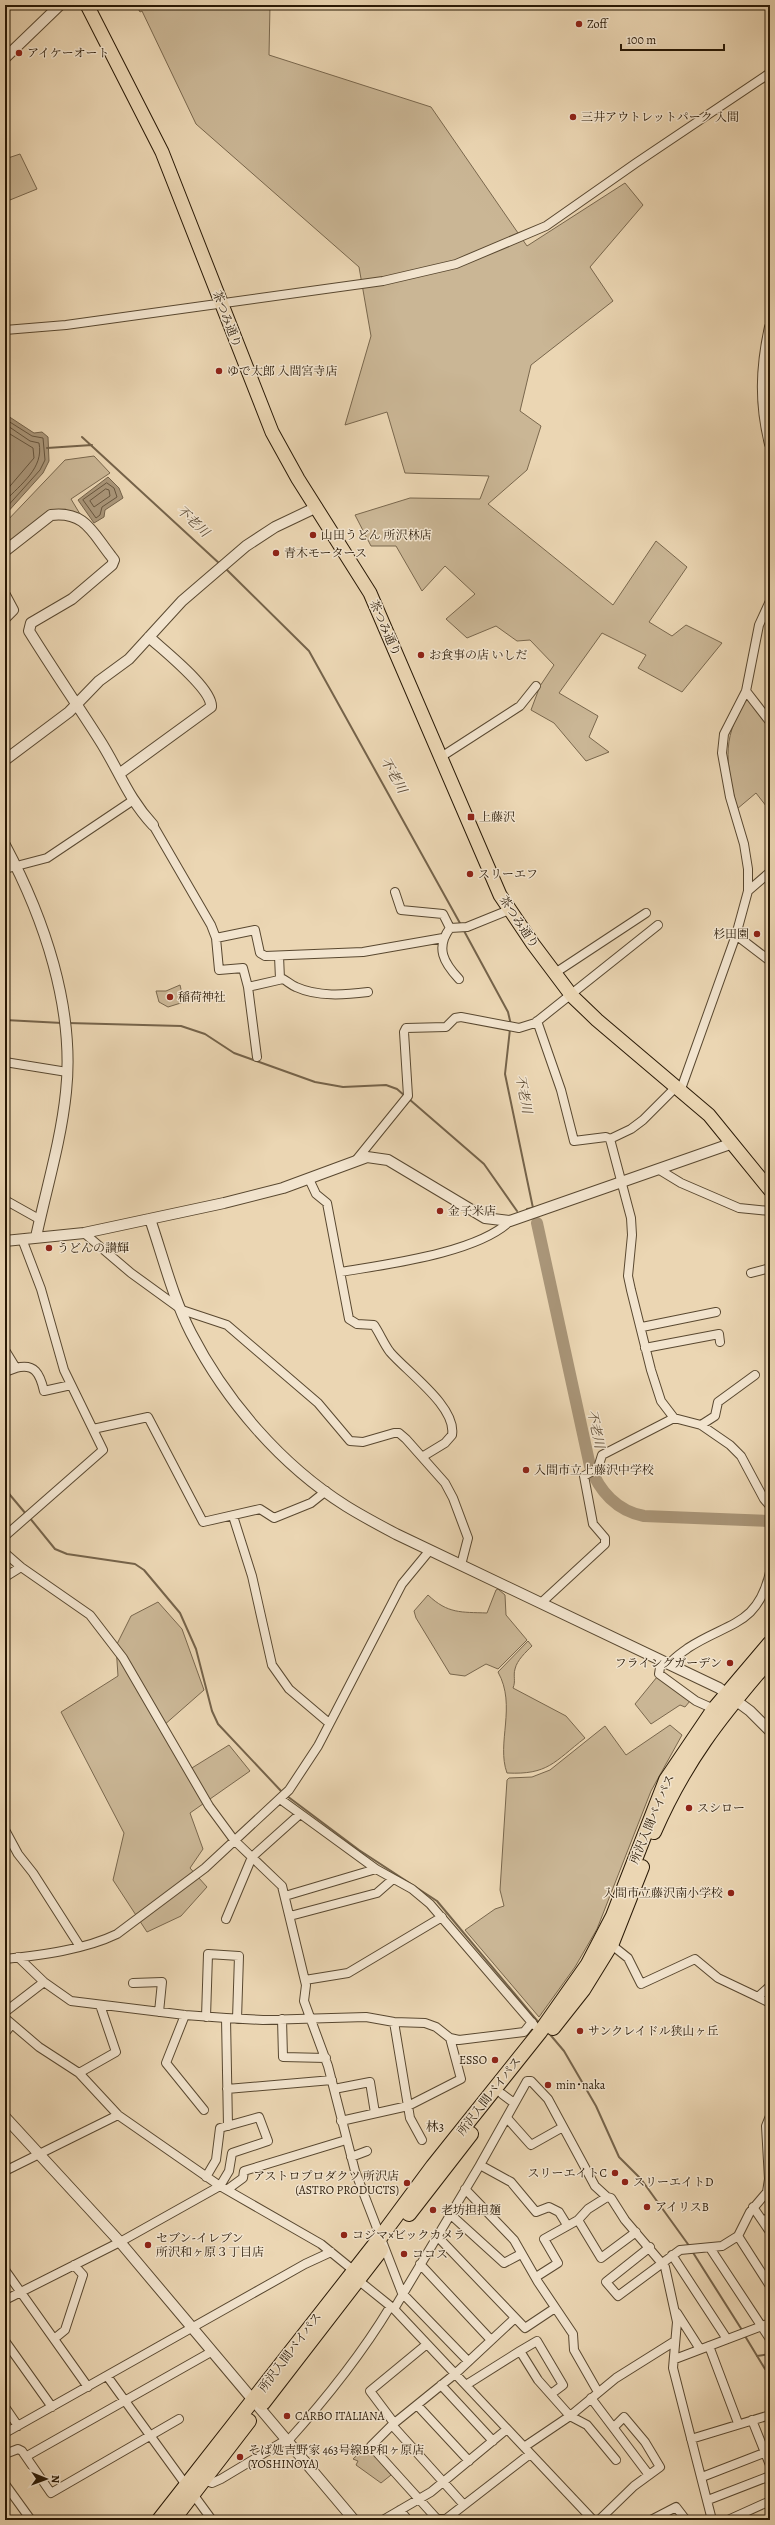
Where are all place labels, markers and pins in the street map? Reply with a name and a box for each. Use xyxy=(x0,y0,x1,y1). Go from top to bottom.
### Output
place label: Zoff xyxy=(587,16,609,32)
marker: Zoff xyxy=(574,19,584,29)
place label: アイケーオート xyxy=(27,45,109,61)
marker: アイケーオート xyxy=(14,48,24,58)
place label: 三井アウトレットパーク 入間 xyxy=(581,109,739,125)
marker: 三井アウトレットパーク 入間 xyxy=(568,112,578,122)
place label: ゆで太郎 入間宮寺店 xyxy=(227,363,337,379)
marker: ゆで太郎 入間宮寺店 xyxy=(214,366,224,376)
place label: 山田うどん 所沢林店 xyxy=(321,527,431,543)
marker: 山田うどん 所沢林店 xyxy=(308,530,318,540)
place label: 青木モータース xyxy=(284,545,367,561)
marker: 青木モータース xyxy=(271,548,281,558)
place label: お食事の店 いしだ xyxy=(429,647,527,663)
marker: お食事の店 いしだ xyxy=(416,650,426,660)
place label: 上藤沢 xyxy=(479,809,515,825)
marker: 上藤沢 xyxy=(466,812,476,822)
place label: スリーエフ xyxy=(478,866,538,882)
marker: スリーエフ xyxy=(465,869,475,879)
place label: 杉田園 xyxy=(713,926,749,942)
marker: 杉田園 xyxy=(752,929,762,939)
place label: 稲荷神社 xyxy=(178,989,226,1005)
marker: 稲荷神社 xyxy=(165,992,175,1002)
place label: 金子米店 xyxy=(448,1203,496,1219)
marker: 金子米店 xyxy=(435,1206,445,1216)
place label: うどんの讃輝 xyxy=(57,1240,129,1256)
marker: うどんの讃輝 xyxy=(44,1243,54,1253)
place label: 入間市立上藤沢中学校 xyxy=(534,1462,654,1478)
marker: 入間市立上藤沢中学校 xyxy=(521,1465,531,1475)
place label: フライングガーデン xyxy=(615,1655,722,1671)
marker: フライングガーデン xyxy=(725,1658,735,1668)
place label: スシロー xyxy=(697,1800,745,1816)
marker: スシロー xyxy=(684,1803,694,1813)
place label: 入間市立藤沢南小学校 xyxy=(603,1885,723,1901)
marker: 入間市立藤沢南小学校 xyxy=(726,1888,736,1898)
place label: サンクレイドル狭山ヶ丘 xyxy=(588,2023,719,2039)
marker: サンクレイドル狭山ヶ丘 xyxy=(575,2026,585,2036)
place label: ESSO xyxy=(459,2052,487,2068)
marker: ESSO xyxy=(490,2055,500,2065)
place label: min･naka xyxy=(556,2077,606,2093)
marker: min･naka xyxy=(543,2080,553,2090)
place label: スリーエイトC xyxy=(527,2165,607,2181)
place label: アストロプロダクツ 所沢店 (ASTRO PRODUCTS) xyxy=(253,2168,399,2198)
marker: スリーエイトC xyxy=(610,2168,620,2178)
place label: スリーエイトD xyxy=(633,2174,713,2190)
marker: スリーエイトD xyxy=(620,2177,630,2187)
marker: アストロプロダクツ 所沢店 (ASTRO PRODUCTS) xyxy=(402,2178,412,2188)
place label: アイリスB xyxy=(655,2199,709,2215)
place label: 老坊担担麺 xyxy=(441,2202,501,2218)
marker: アイリスB xyxy=(642,2202,652,2212)
marker: 老坊担担麺 xyxy=(428,2205,438,2215)
place label: コジマ×ビックカメラ xyxy=(352,2227,466,2243)
place label: セブン-イレブン 所沢和ヶ原３丁目店 xyxy=(156,2230,264,2260)
marker: コジマ×ビックカメラ xyxy=(339,2230,349,2240)
marker: セブン-イレブン 所沢和ヶ原３丁目店 xyxy=(143,2240,153,2250)
place label: ココス xyxy=(412,2246,448,2262)
marker: ココス xyxy=(399,2249,409,2259)
place label: CARBO ITALIANA xyxy=(295,2408,386,2424)
marker: CARBO ITALIANA xyxy=(282,2411,292,2421)
place label: そば処吉野家 463号線BP和ヶ原店 (YOSHINOYA) xyxy=(248,2442,424,2472)
marker: そば処吉野家 463号線BP和ヶ原店 (YOSHINOYA) xyxy=(235,2452,245,2462)

